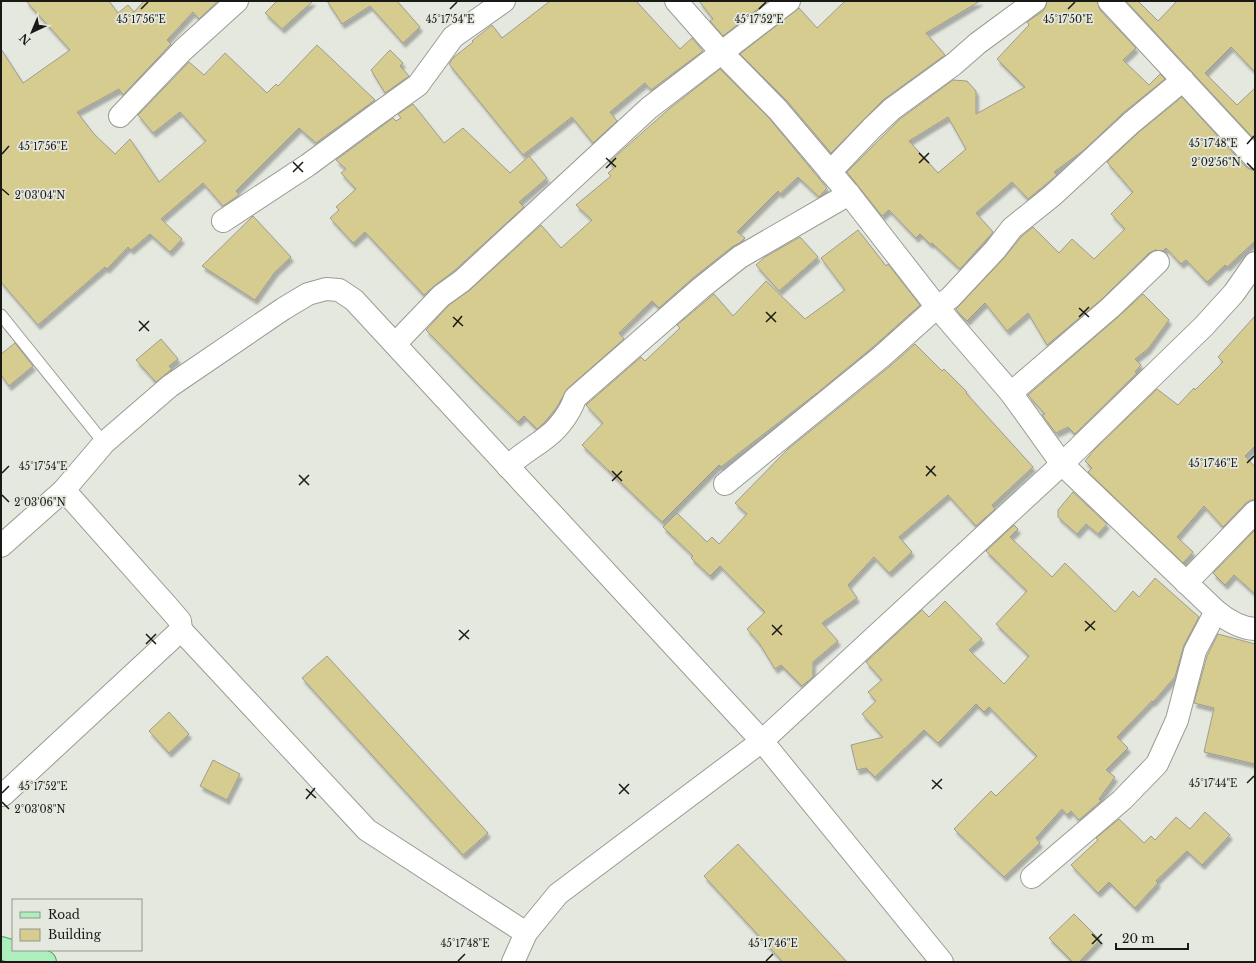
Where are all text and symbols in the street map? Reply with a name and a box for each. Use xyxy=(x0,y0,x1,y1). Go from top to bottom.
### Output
north arrow xyxy=(12,12,52,52)
text: 45°17'56"E xyxy=(116,13,166,26)
text: 45°17'54"E xyxy=(426,13,474,26)
text: 45°17'52"E xyxy=(734,13,784,26)
text: 45°17'50"E xyxy=(1043,13,1093,26)
text: N xyxy=(16,30,34,48)
text: 45°17'48"E xyxy=(1188,137,1238,150)
text: 45°17'56"E xyxy=(18,140,68,153)
text: 2°02'56"N xyxy=(1191,156,1241,169)
text: 2°03'04"N xyxy=(15,189,65,202)
text: 45°17'46"E xyxy=(1188,457,1238,470)
text: 45°17'54"E xyxy=(19,460,67,473)
text: 2°03'06"N xyxy=(14,496,66,509)
text: 45°17'44"E xyxy=(1189,777,1237,790)
text: 45°17'52"E xyxy=(18,780,68,793)
text: 2°03'08"N xyxy=(15,803,65,816)
legend xyxy=(12,899,142,951)
text: Road xyxy=(48,907,80,922)
scale bar xyxy=(1116,925,1188,951)
text: Building xyxy=(48,927,102,942)
text: 20 m xyxy=(1122,931,1154,946)
text: 45°17'48"E xyxy=(440,937,490,950)
text: 45°17'46"E xyxy=(748,937,798,950)

